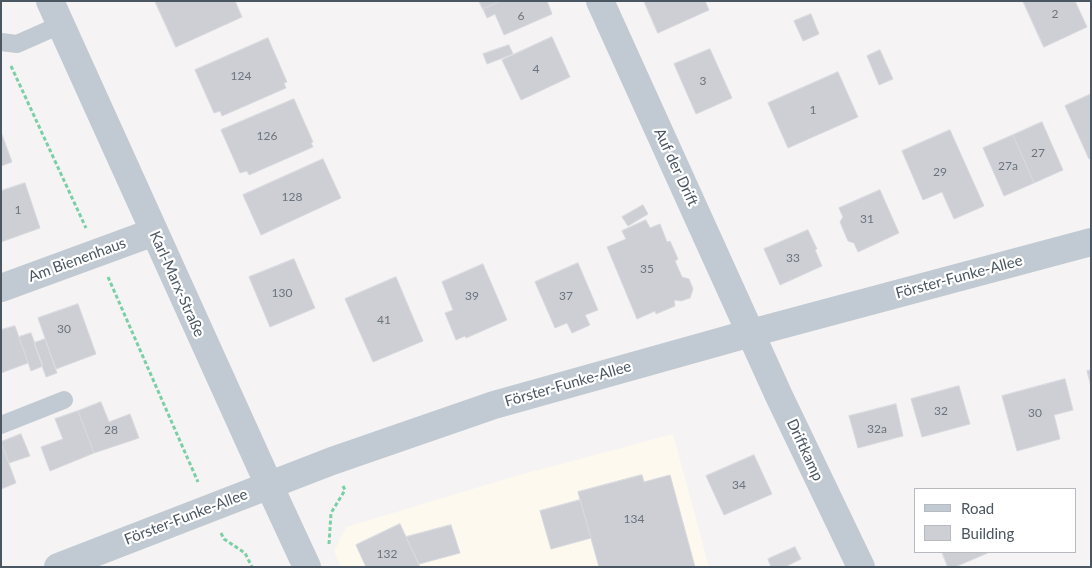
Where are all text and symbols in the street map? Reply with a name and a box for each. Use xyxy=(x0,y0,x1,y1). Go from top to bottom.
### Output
house number: 2 xyxy=(1052,7,1058,21)
house number: 6 xyxy=(518,9,524,23)
house number: 4 xyxy=(533,62,539,76)
house number: 124 xyxy=(231,69,251,83)
house number: 3 xyxy=(700,74,706,88)
house number: 1 xyxy=(810,103,816,117)
street label: Auf der Drift xyxy=(650,125,702,209)
house number: 126 xyxy=(257,129,277,143)
house number: 27 xyxy=(1031,146,1045,160)
house number: 27a xyxy=(998,159,1018,173)
house number: 29 xyxy=(933,165,947,179)
house number: 128 xyxy=(282,190,302,204)
house number: 1 xyxy=(15,203,21,217)
house number: 31 xyxy=(860,212,874,226)
street label: Karl-Marx-Straße xyxy=(146,228,208,340)
street label: Am Bienenhaus xyxy=(26,234,128,286)
house number: 33 xyxy=(786,251,800,265)
street label: Förster-Funke-Allee xyxy=(894,251,1024,303)
house number: 35 xyxy=(640,262,654,276)
house number: 130 xyxy=(272,286,292,300)
house number: 39 xyxy=(465,289,479,303)
house number: 37 xyxy=(559,289,573,303)
house number: 41 xyxy=(377,313,391,327)
house number: 30 xyxy=(57,322,71,336)
street label: Förster-Funke-Allee xyxy=(503,357,633,411)
house number: 32 xyxy=(934,404,948,418)
house number: 30 xyxy=(1028,406,1042,420)
street label: Driftkamp xyxy=(783,416,827,484)
house number: 32a xyxy=(867,422,887,436)
house number: 28 xyxy=(104,423,118,437)
house number: 34 xyxy=(732,478,746,492)
street label: Förster-Funke-Allee xyxy=(122,485,250,549)
legend xyxy=(914,488,1077,553)
text: Road xyxy=(961,499,994,517)
house number: 134 xyxy=(624,512,644,526)
text: Building xyxy=(961,524,1014,542)
house number: 132 xyxy=(377,547,397,561)

